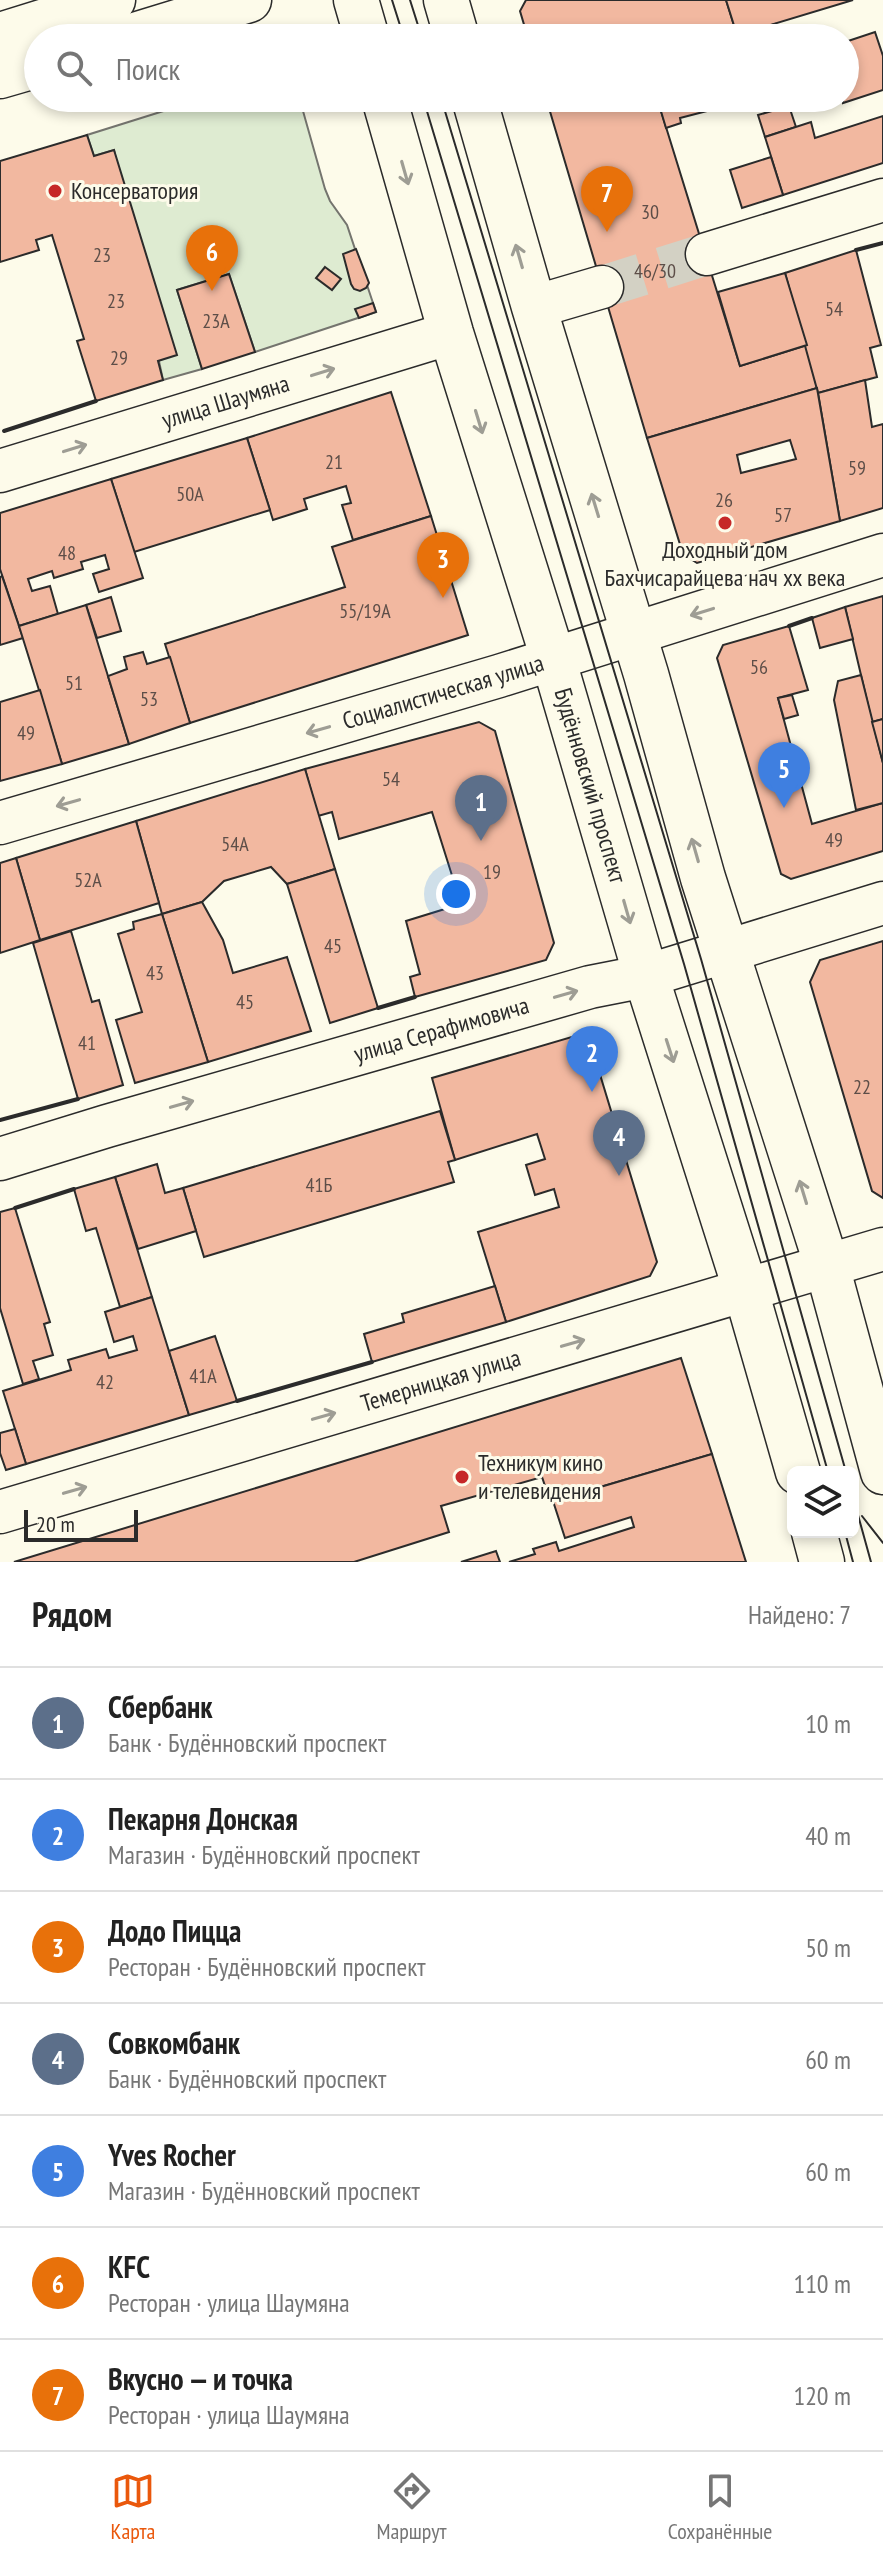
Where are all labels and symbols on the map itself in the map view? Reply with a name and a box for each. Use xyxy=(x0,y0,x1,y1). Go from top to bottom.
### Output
one-way arrow xyxy=(398,160,413,186)
pin: 7 xyxy=(581,166,633,232)
place label: Консерватория xyxy=(71,175,198,206)
marker: Консерватория xyxy=(46,182,64,200)
house number: 30 xyxy=(641,199,659,225)
pin: 6 xyxy=(186,225,238,291)
house number: 23 xyxy=(93,242,111,268)
one-way arrow xyxy=(511,243,526,269)
house number: 46/30 xyxy=(634,258,676,284)
house number: 23 xyxy=(107,288,125,314)
house number: 54 xyxy=(825,296,843,322)
house number: 23А xyxy=(202,308,230,334)
house number: 29 xyxy=(110,345,128,371)
one-way arrow xyxy=(310,364,336,379)
street label: улица Шаумяна xyxy=(158,367,293,436)
one-way arrow xyxy=(472,409,487,435)
one-way arrow xyxy=(61,440,87,455)
house number: 21 xyxy=(325,449,343,475)
house number: 59 xyxy=(848,455,866,481)
house number: 50А xyxy=(176,481,204,507)
house number: 26 xyxy=(715,487,733,513)
one-way arrow xyxy=(587,492,602,518)
house number: 57 xyxy=(774,502,792,528)
marker: Доходный дом Бахчисарайцева нач xx века xyxy=(716,514,734,532)
pin: 3 xyxy=(417,532,469,598)
place label: Доходный дом Бахчисарайцева нач xx века xyxy=(605,534,845,593)
house number: 48 xyxy=(58,540,76,566)
house number: 55/19А xyxy=(339,598,391,624)
one-way arrow xyxy=(689,605,715,620)
street label: Социалистическая улица xyxy=(339,647,547,736)
house number: 56 xyxy=(750,654,768,680)
house number: 51 xyxy=(65,670,83,696)
street label: Будённовский проспект xyxy=(548,684,634,887)
house number: 53 xyxy=(140,686,158,712)
house number: 49 xyxy=(17,720,35,746)
one-way arrow xyxy=(305,723,331,738)
pin: 5 xyxy=(758,742,810,808)
house number: 54 xyxy=(382,766,400,792)
pin: 1 xyxy=(455,775,507,841)
one-way arrow xyxy=(56,796,82,811)
house number: 49 xyxy=(825,827,843,853)
house number: 54А xyxy=(221,831,249,857)
one-way arrow xyxy=(687,837,702,863)
house number: 19 xyxy=(483,859,501,885)
house number: 52А xyxy=(74,867,102,893)
your location xyxy=(436,874,476,914)
one-way arrow xyxy=(620,899,635,925)
house number: 45 xyxy=(324,933,342,959)
house number: 43 xyxy=(146,960,164,986)
one-way arrow xyxy=(553,986,579,1001)
house number: 45 xyxy=(236,989,254,1015)
street label: улица Серафимовича xyxy=(350,989,532,1069)
pin: 2 xyxy=(566,1026,618,1092)
house number: 41 xyxy=(78,1030,96,1056)
one-way arrow xyxy=(663,1038,678,1063)
house number: 22 xyxy=(853,1074,871,1100)
one-way arrow xyxy=(168,1096,194,1111)
pin: 4 xyxy=(593,1110,645,1176)
house number: 41Б xyxy=(306,1172,333,1198)
one-way arrow xyxy=(795,1179,810,1205)
one-way arrow xyxy=(560,1335,586,1350)
street label: Темерницкая улица xyxy=(357,1342,524,1419)
house number: 41А xyxy=(189,1363,217,1389)
house number: 42 xyxy=(96,1369,114,1395)
one-way arrow xyxy=(311,1408,337,1423)
place label: Техникум кино и телевидения xyxy=(478,1447,603,1506)
marker: Техникум кино и телевидения xyxy=(453,1468,471,1486)
one-way arrow xyxy=(61,1482,87,1497)
scale bar xyxy=(24,1506,138,1542)

